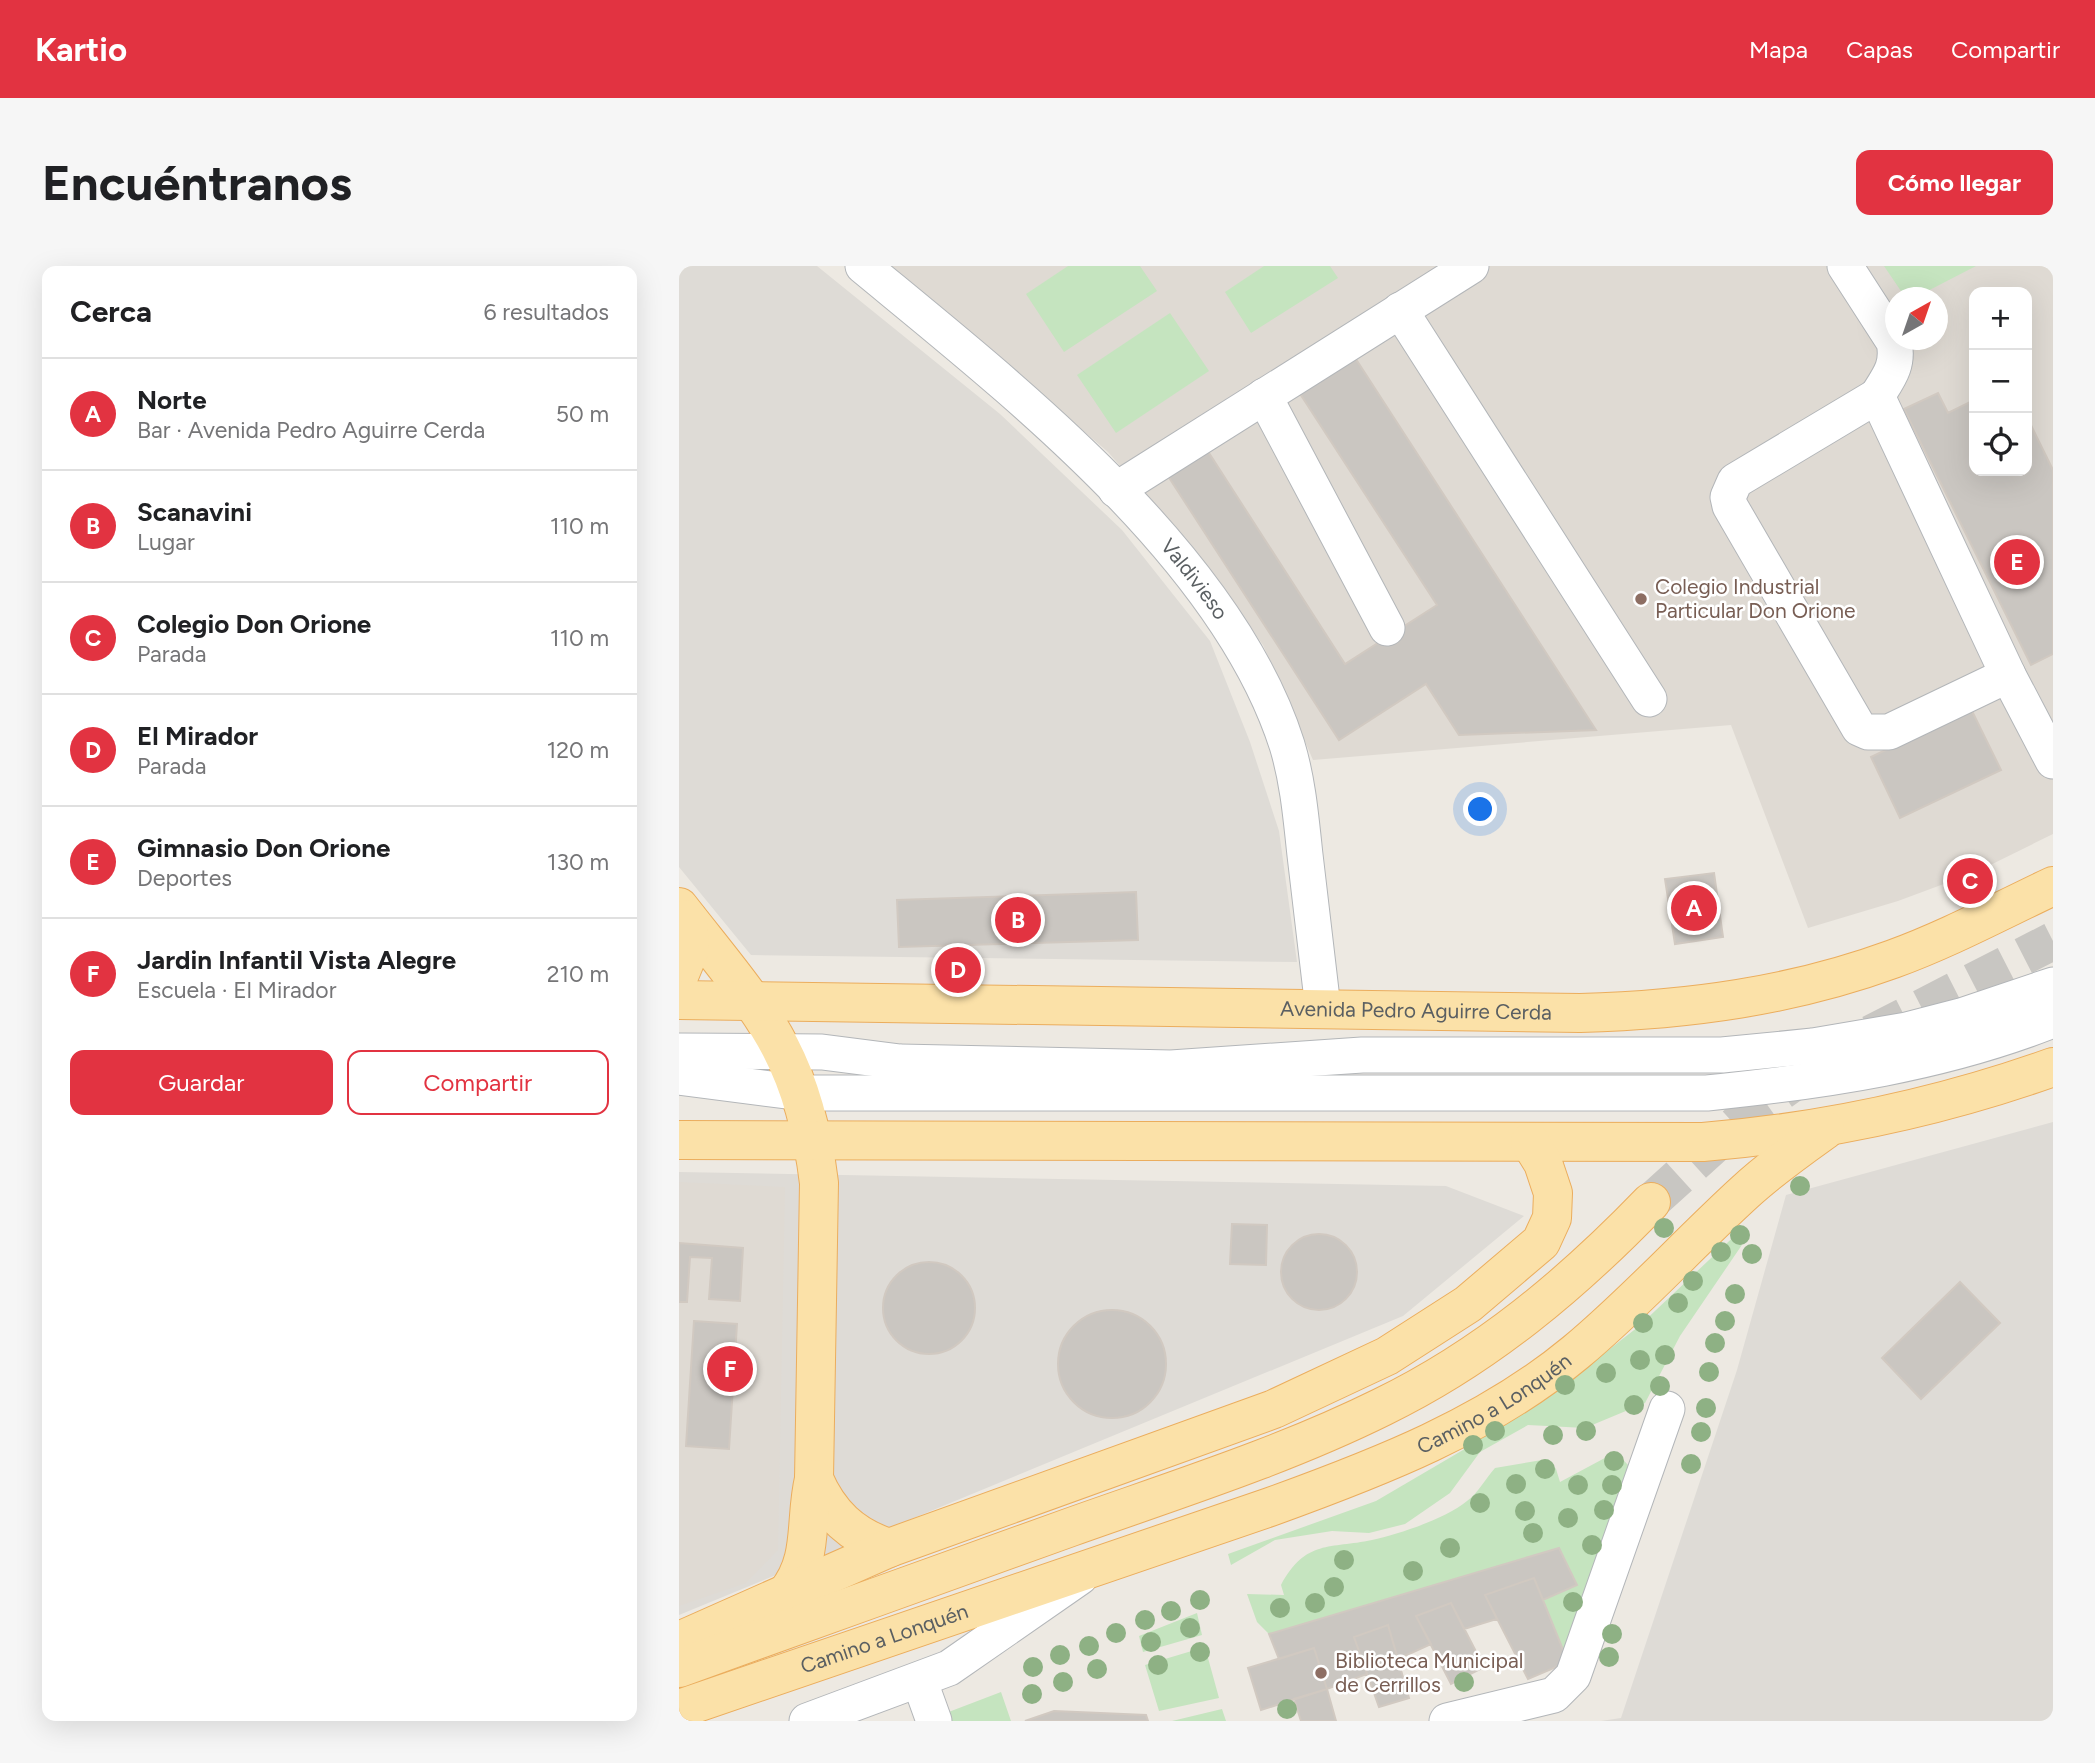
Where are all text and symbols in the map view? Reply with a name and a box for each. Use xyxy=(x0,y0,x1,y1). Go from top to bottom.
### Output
text: Kartio xyxy=(35,30,127,69)
text: Mapa xyxy=(1749,35,1808,64)
text: Capas xyxy=(1846,35,1913,64)
text: Compartir xyxy=(1951,35,2060,64)
button: Cómo llegar xyxy=(1856,150,2053,215)
text: Encuéntranos xyxy=(42,153,352,212)
north arrow xyxy=(1885,287,1948,350)
map controls xyxy=(1969,287,2032,476)
button: + xyxy=(1969,287,2032,350)
text: Cerca xyxy=(70,293,152,330)
text: 6 resultados xyxy=(483,298,609,326)
button: − xyxy=(1969,350,2032,413)
text: Norte xyxy=(137,384,207,416)
text: A xyxy=(85,400,101,428)
text: 50 m xyxy=(556,400,609,428)
button: locate xyxy=(1969,413,2032,476)
text: Bar · Avenida Pedro Aguirre Cerda xyxy=(137,416,485,444)
text: Scanavini xyxy=(137,496,252,528)
text: B xyxy=(86,512,100,540)
text: 110 m xyxy=(550,512,609,540)
text: Lugar xyxy=(137,528,195,556)
street label: Valdivieso xyxy=(1156,533,1234,624)
pin: E xyxy=(1994,536,2040,588)
place label: Colegio Industrial Particular Don Orione xyxy=(1655,574,1855,623)
marker: Colegio Industrial Particular Don Orione xyxy=(1633,591,1649,607)
text: Colegio Don Orione xyxy=(137,608,371,640)
text: C xyxy=(85,624,101,652)
text: 110 m xyxy=(550,624,609,652)
text: Parada xyxy=(137,640,207,668)
text: El Mirador xyxy=(137,720,258,752)
text: D xyxy=(85,736,101,764)
text: 120 m xyxy=(547,736,609,764)
text: Parada xyxy=(137,752,207,780)
your location xyxy=(1463,792,1497,826)
text: Gimnasio Don Orione xyxy=(137,832,390,864)
text: E xyxy=(86,848,100,876)
text: 130 m xyxy=(547,848,609,876)
pin: C xyxy=(1947,855,1993,907)
text: Deportes xyxy=(137,864,232,892)
pin: A xyxy=(1671,882,1717,934)
pin: B xyxy=(995,894,1041,946)
text: Jardin Infantil Vista Alegre xyxy=(137,944,456,976)
pin: D xyxy=(935,944,981,996)
text: F xyxy=(87,960,99,988)
text: 210 m xyxy=(547,960,609,988)
text: Escuela · El Mirador xyxy=(137,976,336,1004)
street label: Avenida Pedro Aguirre Cerda xyxy=(1280,996,1552,1025)
button: Guardar xyxy=(70,1050,333,1115)
button: Compartir xyxy=(347,1050,609,1115)
pin: F xyxy=(707,1343,753,1395)
street label: Camino a Lonquén xyxy=(1413,1348,1576,1459)
street label: Camino a Lonquén xyxy=(797,1598,971,1679)
place label: Biblioteca Municipal de Cerrillos xyxy=(1335,1648,1523,1697)
marker: Biblioteca Municipal de Cerrillos xyxy=(1313,1665,1329,1681)

